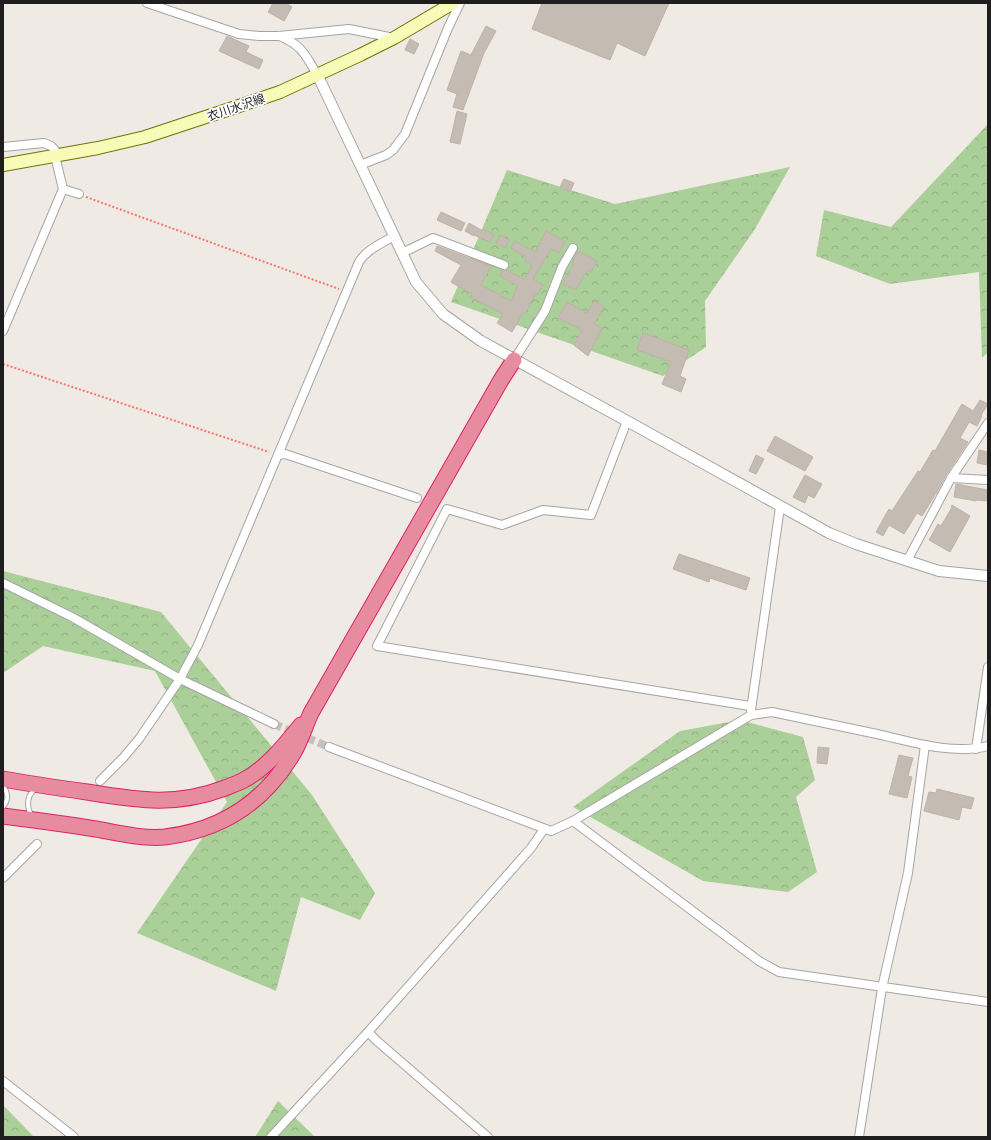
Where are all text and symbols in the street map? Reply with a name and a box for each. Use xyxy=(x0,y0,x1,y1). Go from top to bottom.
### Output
street label: 衣川水沢線 xyxy=(205,90,267,124)

